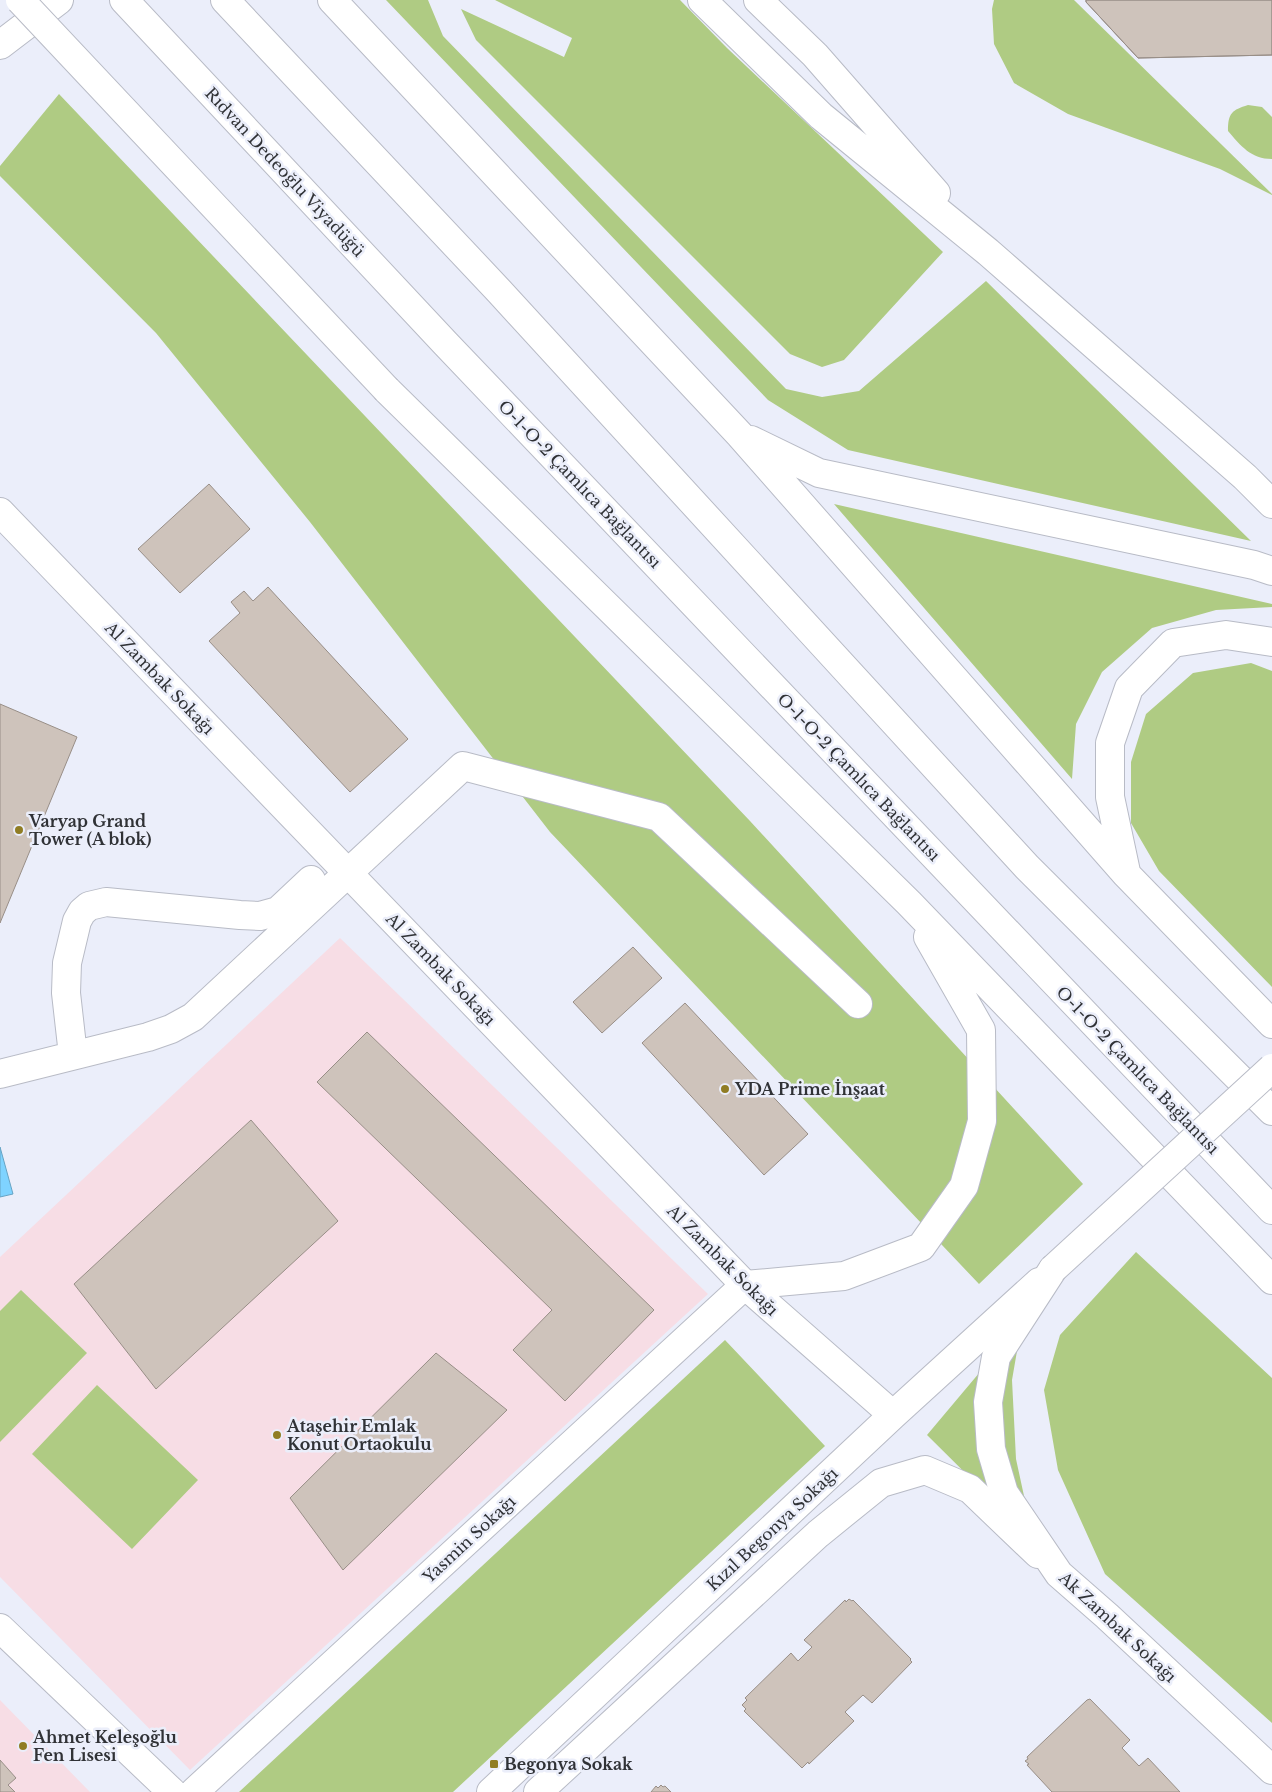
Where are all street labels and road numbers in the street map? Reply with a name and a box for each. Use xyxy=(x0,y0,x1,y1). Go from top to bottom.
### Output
street label: Rıdvan Dedeoğlu Viyadüğü xyxy=(201,83,369,261)
street label: O-1-O-2 Çamlıca Bağlantısı xyxy=(494,396,666,572)
street label: Al Zambak Sokağı xyxy=(101,617,219,739)
street label: O-1-O-2 Çamlıca Bağlantısı xyxy=(773,689,945,865)
street label: Al Zambak Sokağı xyxy=(382,908,500,1030)
street label: O-1-O-2 Çamlıca Bağlantısı xyxy=(1052,982,1224,1158)
street label: Al Zambak Sokağı xyxy=(663,1200,783,1320)
street label: Kızıl Begonya Sokağı xyxy=(702,1463,842,1595)
street label: Yasmin Sokağı xyxy=(418,1491,520,1588)
street label: Ak Zambak Sokağı xyxy=(1054,1567,1181,1687)

